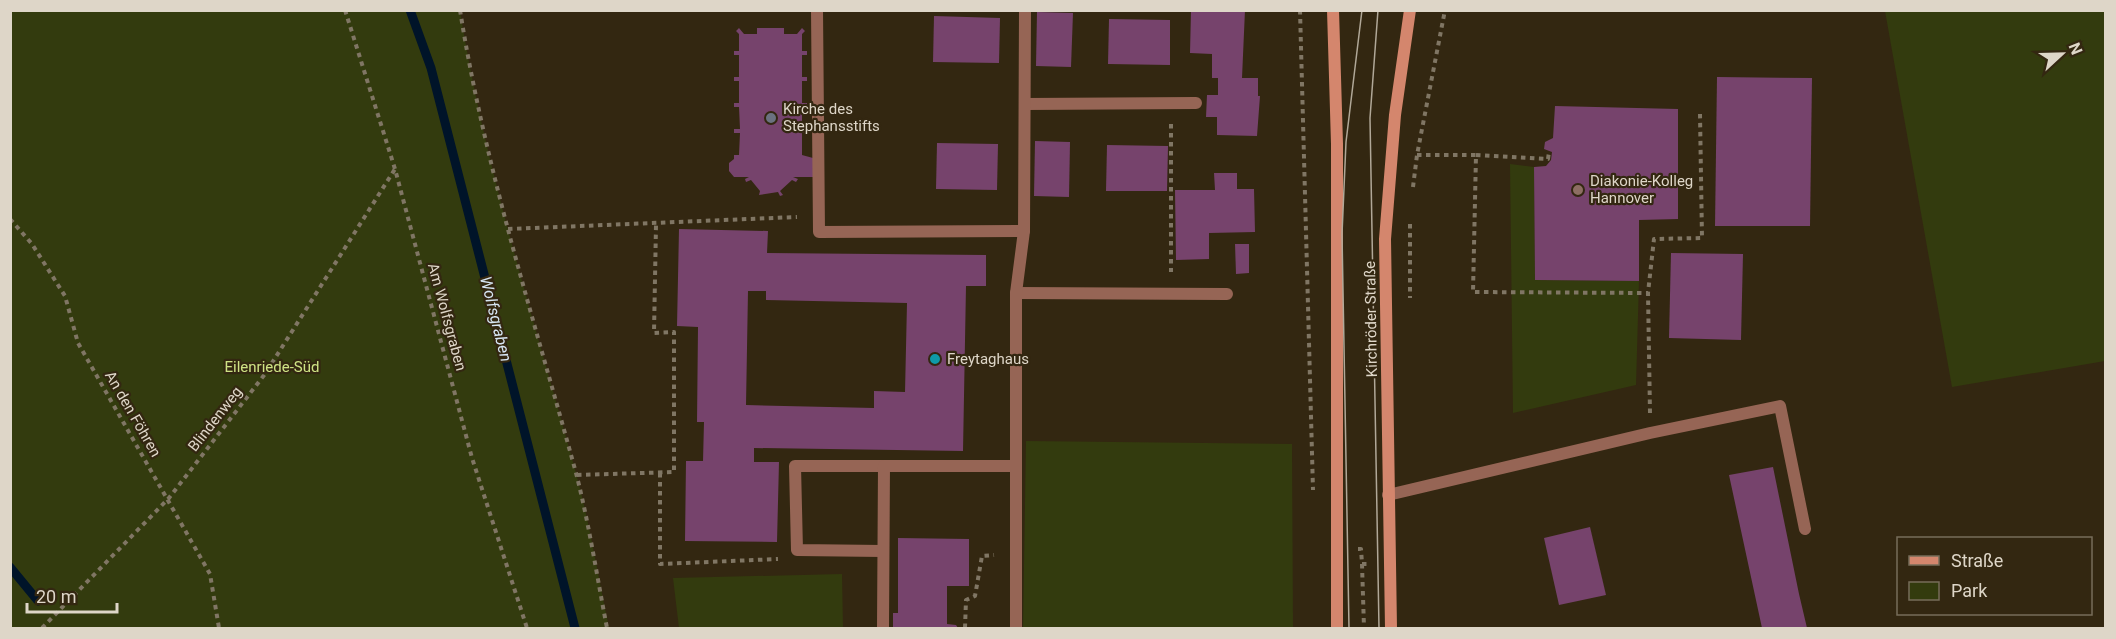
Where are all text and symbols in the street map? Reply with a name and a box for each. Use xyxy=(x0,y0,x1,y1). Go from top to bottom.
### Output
north arrow xyxy=(2032,24,2092,84)
text: N xyxy=(2065,40,2086,57)
place label: Kirche des Stephansstifts xyxy=(783,100,880,135)
marker: Kirche des Stephansstifts xyxy=(764,111,778,125)
place label: Diakonie-Kolleg Hannover xyxy=(1590,172,1693,207)
marker: Diakonie-Kolleg Hannover xyxy=(1571,183,1585,197)
street label: Am Wolfsgraben xyxy=(424,261,470,373)
street label: Kirchröder Straße xyxy=(1361,261,1381,377)
water label: Wolfsgraben xyxy=(476,274,516,364)
place label: Freytaghaus xyxy=(947,350,1029,368)
marker: Freytaghaus xyxy=(928,352,942,366)
park label: Eilenriede-Süd xyxy=(225,358,319,376)
street label: An den Föhren xyxy=(101,368,165,460)
street label: Blindenweg xyxy=(184,383,246,455)
legend xyxy=(1897,537,2092,615)
text: Straße xyxy=(1951,550,2003,571)
scale bar xyxy=(27,576,117,614)
text: Park xyxy=(1951,580,1988,601)
text: 20 m xyxy=(36,586,76,607)

